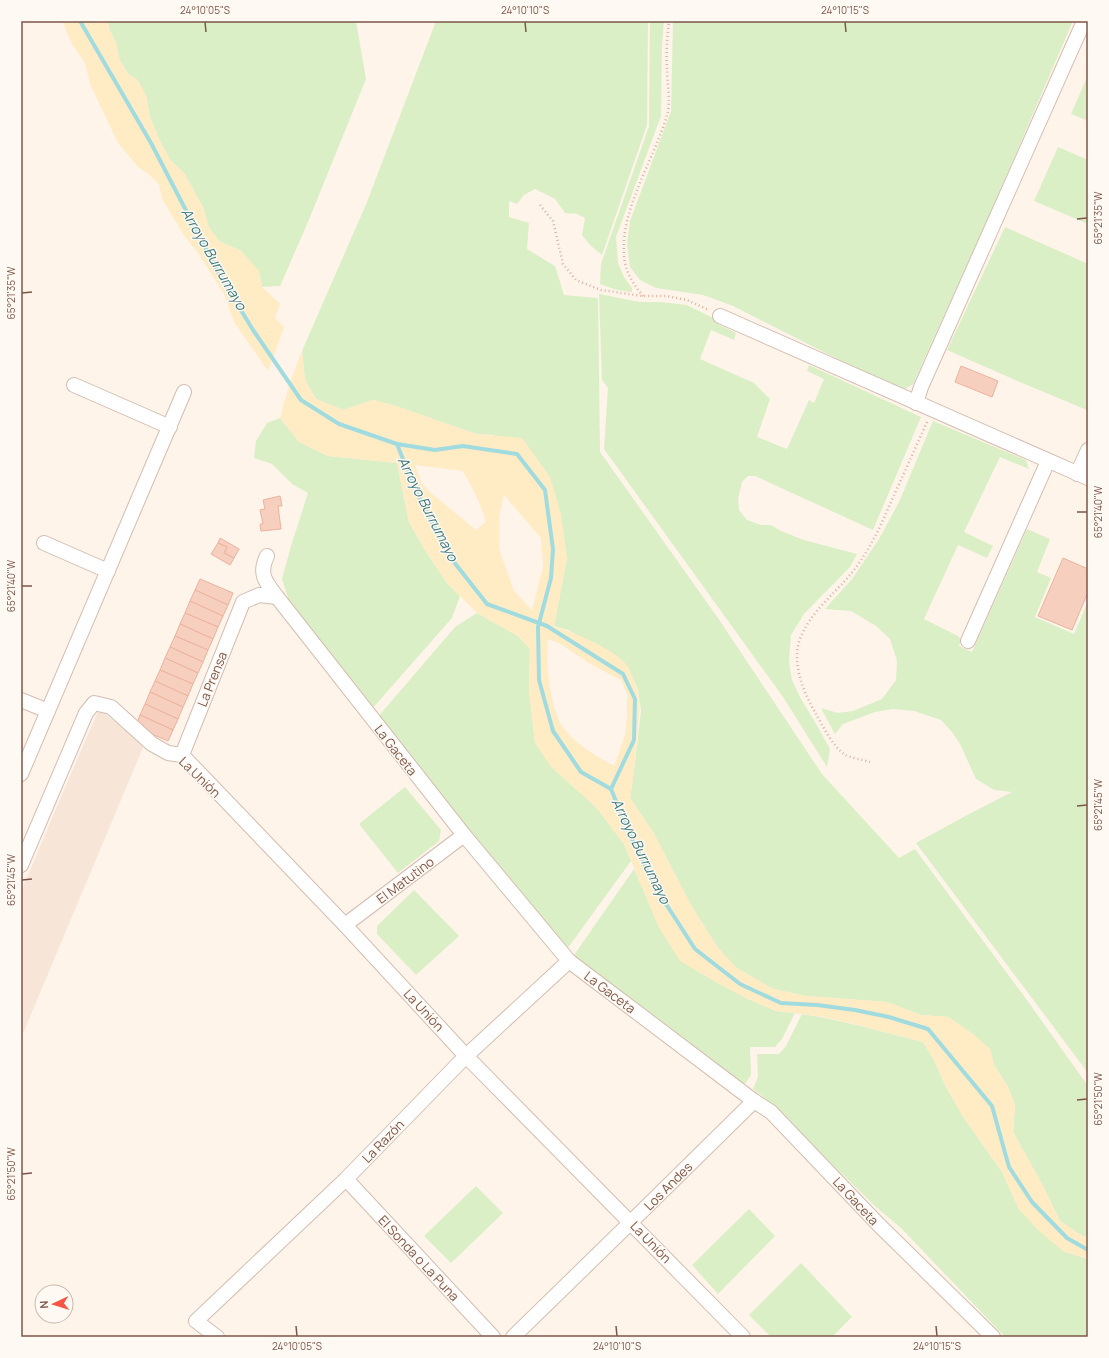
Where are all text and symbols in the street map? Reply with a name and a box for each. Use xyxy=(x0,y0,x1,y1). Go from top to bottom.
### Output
text: 24°10'05"S xyxy=(180,3,230,17)
text: 24°10'10"S xyxy=(501,3,549,17)
text: 24°10'15"S xyxy=(821,3,869,17)
text: 65°21'35"W xyxy=(1091,191,1105,244)
water label: Arroyo Burrumayo xyxy=(177,204,252,314)
text: 65°21'35"W xyxy=(4,266,18,319)
water label: Arroyo Burrumayo xyxy=(394,453,463,565)
text: 65°21'40"W xyxy=(1091,485,1105,538)
text: 65°21'40"W xyxy=(4,559,18,612)
street label: La Prensa xyxy=(193,649,231,709)
street label: La Gaceta xyxy=(370,721,422,779)
street label: La Unión xyxy=(175,753,225,801)
text: 65°21'45"W xyxy=(1091,778,1105,831)
water label: Arroyo Burrumayo xyxy=(608,795,675,907)
street label: El Matutino xyxy=(373,852,438,908)
text: 65°21'45"W xyxy=(4,853,18,906)
street label: La Gaceta xyxy=(581,967,639,1017)
street label: La Unión xyxy=(400,985,448,1035)
text: 65°21'50"W xyxy=(1091,1072,1105,1126)
street label: La Razón xyxy=(358,1115,408,1167)
text: 65°21'50"W xyxy=(4,1147,18,1201)
street label: Los Andes xyxy=(640,1158,696,1214)
street label: La Gaceta xyxy=(829,1173,883,1229)
street label: El Sonda o La Puna xyxy=(374,1211,464,1305)
street label: La Unión xyxy=(627,1217,675,1267)
north arrow xyxy=(34,1284,74,1324)
text: N xyxy=(36,1300,51,1309)
text: 24°10'05"S xyxy=(272,1339,322,1353)
text: 24°10'10"S xyxy=(593,1339,641,1353)
text: 24°10'15"S xyxy=(913,1339,961,1353)

